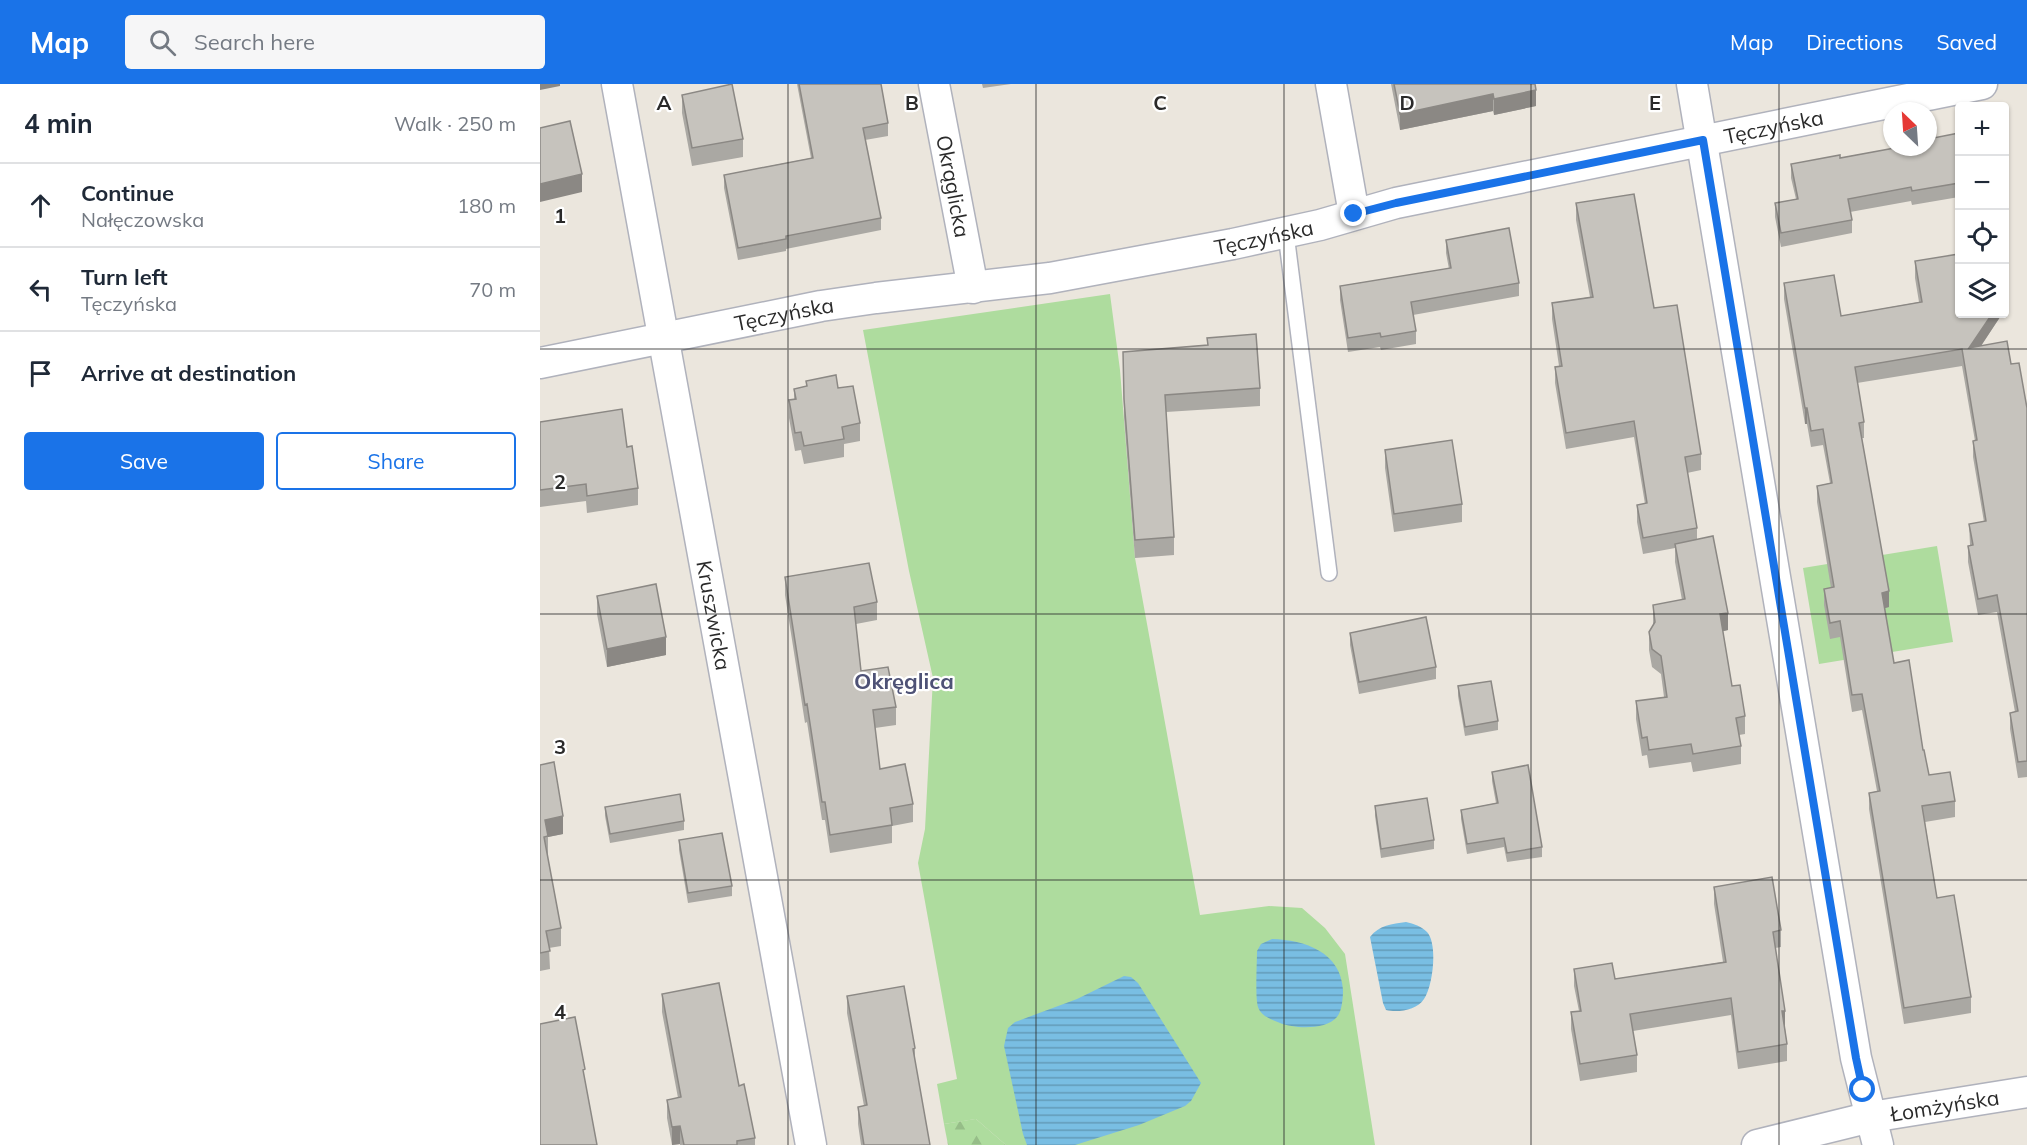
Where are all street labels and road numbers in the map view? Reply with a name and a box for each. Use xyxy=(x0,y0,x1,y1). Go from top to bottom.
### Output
street label: Tęczyńska xyxy=(1722,104,1826,149)
street label: Okrąglicka xyxy=(931,133,976,239)
street label: Tęczyńska xyxy=(1212,214,1316,260)
street label: Tęczyńska xyxy=(732,291,835,336)
street label: Kruszwicka xyxy=(691,558,737,672)
street label: Łomżyńska xyxy=(1887,1084,2001,1127)

